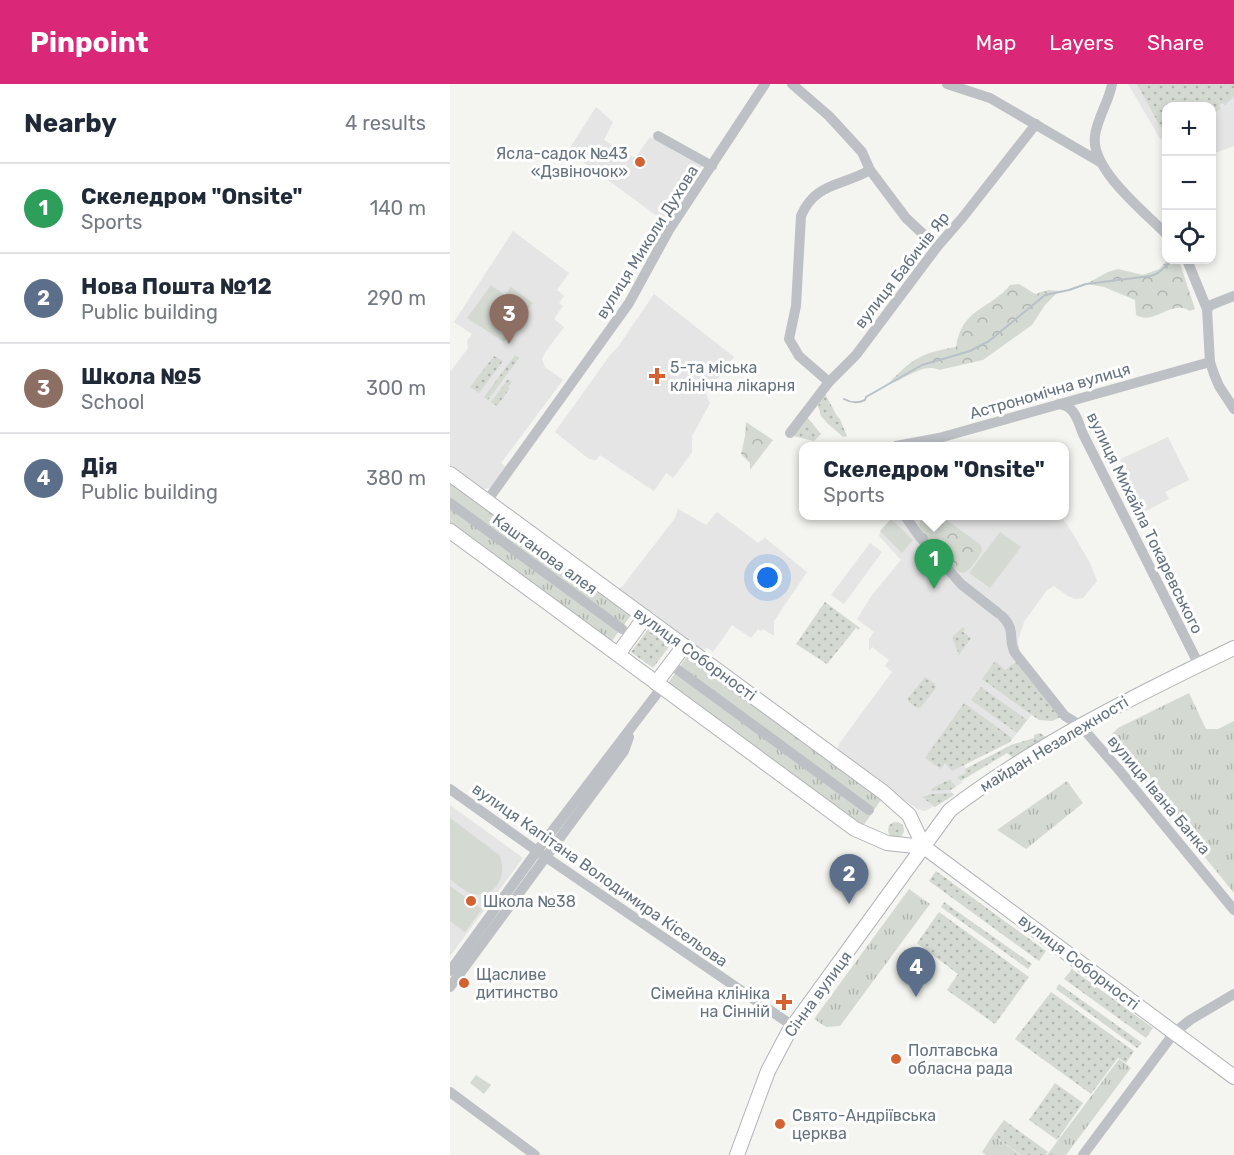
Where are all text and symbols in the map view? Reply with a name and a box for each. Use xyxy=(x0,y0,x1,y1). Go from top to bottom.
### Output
text: Pinpoint xyxy=(30,26,149,59)
text: Map xyxy=(975,30,1016,55)
text: Layers xyxy=(1049,30,1114,55)
text: Share xyxy=(1147,30,1204,55)
map controls xyxy=(1162,102,1216,264)
button: + xyxy=(1162,102,1216,156)
text: Nearby xyxy=(24,108,117,139)
text: 4 results xyxy=(345,111,426,135)
place label: Ясла-садок №43 «Дзвіночок» xyxy=(496,144,628,181)
marker: Ясла-садок №43 «Дзвіночок» xyxy=(633,155,647,169)
button: − xyxy=(1162,156,1216,210)
street label: вулиця Миколи Духова xyxy=(592,162,702,322)
text: Скеледром "Onsite" xyxy=(81,183,302,210)
text: 1 xyxy=(39,196,48,220)
text: 140 m xyxy=(370,196,426,220)
street label: вулиця Бабичів Яр xyxy=(851,208,953,332)
text: Sports xyxy=(81,210,142,234)
button: locate xyxy=(1162,210,1216,264)
text: Нова Пошта №12 xyxy=(81,273,272,300)
text: 2 xyxy=(37,286,50,310)
text: 290 m xyxy=(367,286,426,310)
pin: 3 xyxy=(490,294,528,344)
text: Public building xyxy=(81,300,218,324)
place label: 5-та міська клінічна лікарня xyxy=(670,358,795,395)
street label: Астрономічна вулиця xyxy=(967,359,1133,423)
text: Школа №5 xyxy=(81,363,201,390)
marker: 5-та міська клінічна лікарня xyxy=(648,367,666,385)
text: 3 xyxy=(37,376,50,400)
text: 300 m xyxy=(366,376,426,400)
text: School xyxy=(81,390,144,414)
street label: вулиця Михайла Токаревського xyxy=(1083,409,1207,637)
popup xyxy=(799,442,1069,520)
text: Дія xyxy=(81,453,118,480)
text: Скеледром "Onsite" xyxy=(823,456,1045,483)
text: 4 xyxy=(37,466,50,490)
text: 380 m xyxy=(366,466,426,490)
text: Public building xyxy=(81,480,218,504)
text: Sports xyxy=(823,483,885,507)
street label: Каштанова алея xyxy=(489,510,601,598)
pin: 1 xyxy=(914,540,954,589)
your location xyxy=(753,563,782,592)
street label: вулиця Соборності xyxy=(630,603,760,705)
street label: майдан Незалежності xyxy=(976,692,1132,796)
street label: вулиця Івана Банка xyxy=(1104,732,1214,858)
street label: вулиця Капітана Володимира Кісельова xyxy=(469,779,731,971)
pin: 2 xyxy=(830,854,868,904)
place label: Школа №38 xyxy=(483,892,576,911)
marker: Школа №38 xyxy=(464,894,478,908)
street label: вулиця Соборності xyxy=(1015,910,1143,1014)
street label: Сінна вулиця xyxy=(780,947,856,1041)
pin: 4 xyxy=(896,948,936,997)
place label: Щасливе дитинство xyxy=(476,965,558,1002)
marker: Щасливе дитинство xyxy=(457,976,471,990)
place label: Сімейна клініка на Сінній xyxy=(651,984,770,1021)
marker: Сімейна клініка на Сінній xyxy=(775,993,793,1011)
place label: Полтавська обласна рада xyxy=(908,1041,1013,1078)
marker: Полтавська обласна рада xyxy=(889,1052,903,1066)
place label: Свято-Андріївська церква xyxy=(792,1106,936,1143)
marker: Свято-Андріївська церква xyxy=(773,1117,787,1131)

